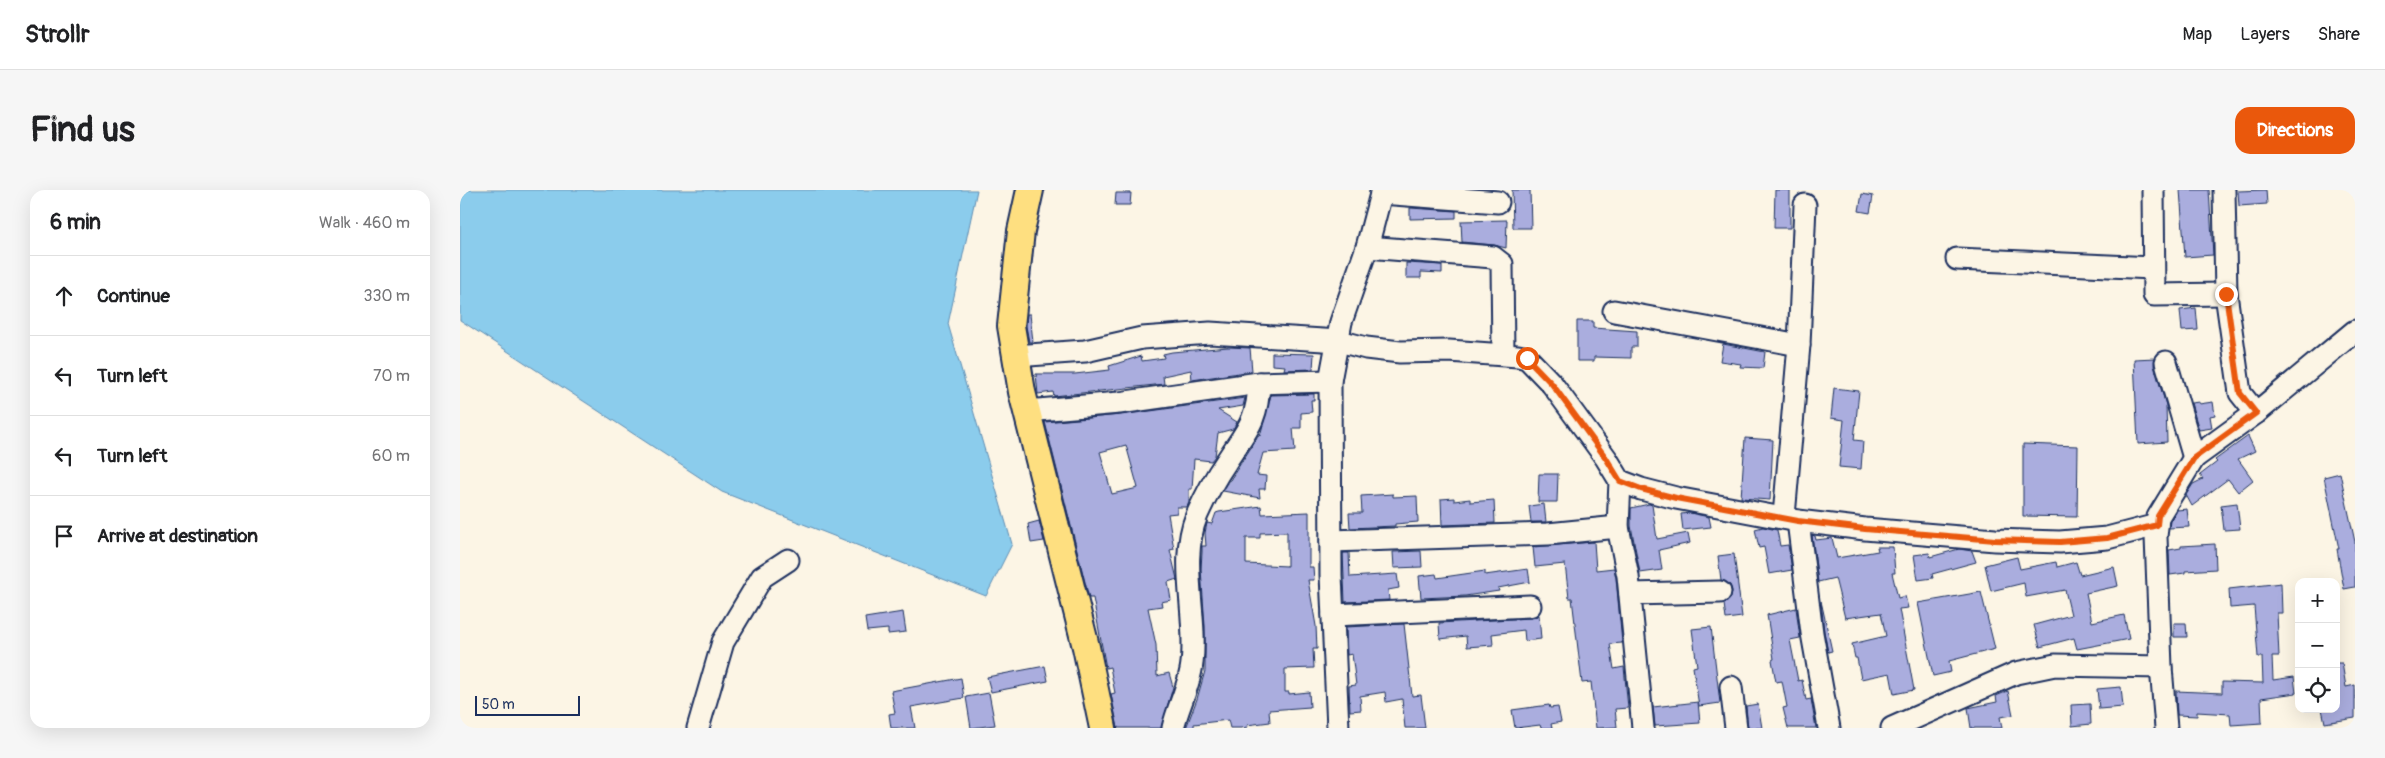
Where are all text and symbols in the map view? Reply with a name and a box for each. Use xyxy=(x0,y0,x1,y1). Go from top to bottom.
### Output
text: Strollr xyxy=(25,20,90,49)
text: Map xyxy=(2183,23,2212,46)
text: Layers xyxy=(2240,23,2290,46)
text: Share xyxy=(2318,23,2360,46)
button: Directions xyxy=(2235,107,2355,154)
text: Find us xyxy=(30,108,135,152)
text: 6 min xyxy=(50,209,101,236)
text: Walk · 460 m xyxy=(319,213,410,233)
icon: ahead xyxy=(50,282,78,310)
route end xyxy=(2215,283,2238,306)
text: Continue xyxy=(97,284,170,308)
text: 330 m xyxy=(364,286,410,306)
route start xyxy=(1516,347,1539,370)
icon: left xyxy=(50,362,78,390)
text: Turn left xyxy=(97,364,167,388)
text: 70 m xyxy=(373,366,410,386)
icon: left xyxy=(50,442,78,470)
text: Turn left xyxy=(97,444,167,468)
text: 60 m xyxy=(372,446,410,466)
icon: arrive xyxy=(50,522,78,550)
text: Arrive at destination xyxy=(97,524,258,548)
map controls xyxy=(2295,578,2340,713)
button: + xyxy=(2295,578,2340,623)
button: − xyxy=(2295,623,2340,668)
button: locate xyxy=(2295,668,2340,713)
scale bar xyxy=(475,693,580,716)
text: 50 m xyxy=(482,696,515,713)

